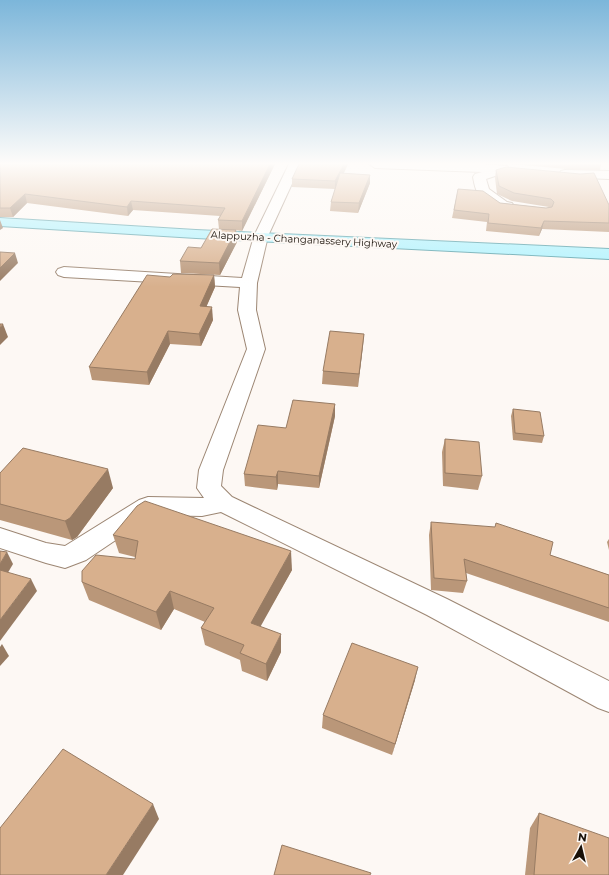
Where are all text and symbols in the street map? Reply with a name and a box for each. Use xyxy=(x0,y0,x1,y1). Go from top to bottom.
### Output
street label: Alappuzha - Changanassery Highway xyxy=(210,228,398,251)
north arrow xyxy=(561,827,601,867)
text: N xyxy=(577,830,588,845)

